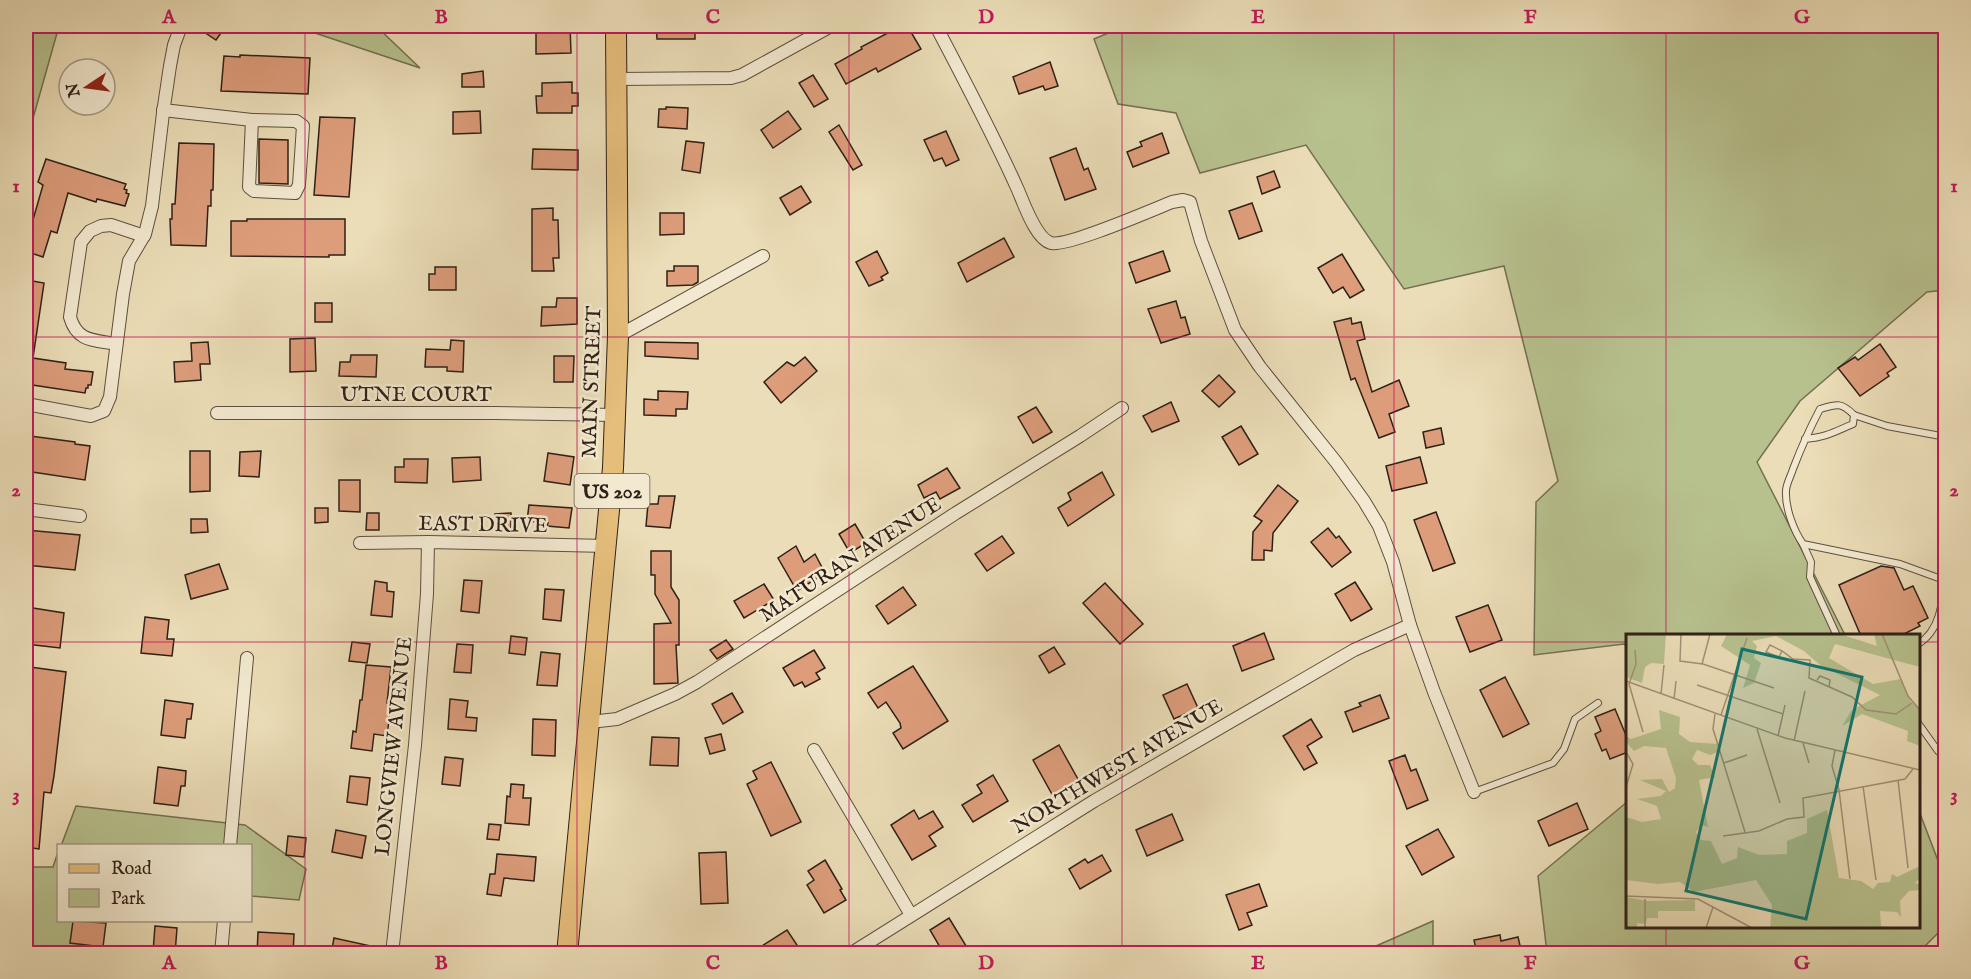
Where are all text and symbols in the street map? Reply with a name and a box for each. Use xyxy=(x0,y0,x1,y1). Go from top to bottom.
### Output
text: A xyxy=(161,5,177,30)
text: B xyxy=(434,5,448,30)
text: C xyxy=(706,5,720,30)
text: D xyxy=(978,5,994,30)
text: E xyxy=(1251,5,1265,30)
text: F xyxy=(1524,5,1537,30)
text: G xyxy=(1794,5,1811,30)
north arrow xyxy=(57,57,117,117)
text: N xyxy=(63,81,86,100)
text: 1 xyxy=(12,174,20,199)
text: 1 xyxy=(1950,174,1958,199)
street label: MAIN STREET xyxy=(576,305,609,459)
street label: UTNE COURT xyxy=(340,382,493,409)
road number: US 202 xyxy=(574,474,650,508)
text: 2 xyxy=(11,478,21,503)
text: 2 xyxy=(1949,478,1959,503)
street label: MATURAN AVENUE xyxy=(755,491,947,629)
street label: EAST DRIVE xyxy=(418,511,548,540)
inset map xyxy=(1626,634,1920,928)
street label: LONGVIEW AVENUE xyxy=(370,635,419,857)
street label: NORTHWEST AVENUE xyxy=(1007,694,1228,841)
text: 3 xyxy=(12,783,20,808)
text: 3 xyxy=(1950,783,1958,808)
legend xyxy=(57,844,252,922)
text: Road xyxy=(111,858,152,881)
text: Park xyxy=(111,888,146,911)
text: A xyxy=(161,951,177,976)
text: B xyxy=(434,951,448,976)
text: C xyxy=(706,951,720,976)
text: D xyxy=(978,951,994,976)
text: E xyxy=(1251,951,1265,976)
text: F xyxy=(1524,951,1537,976)
text: G xyxy=(1794,951,1811,976)

